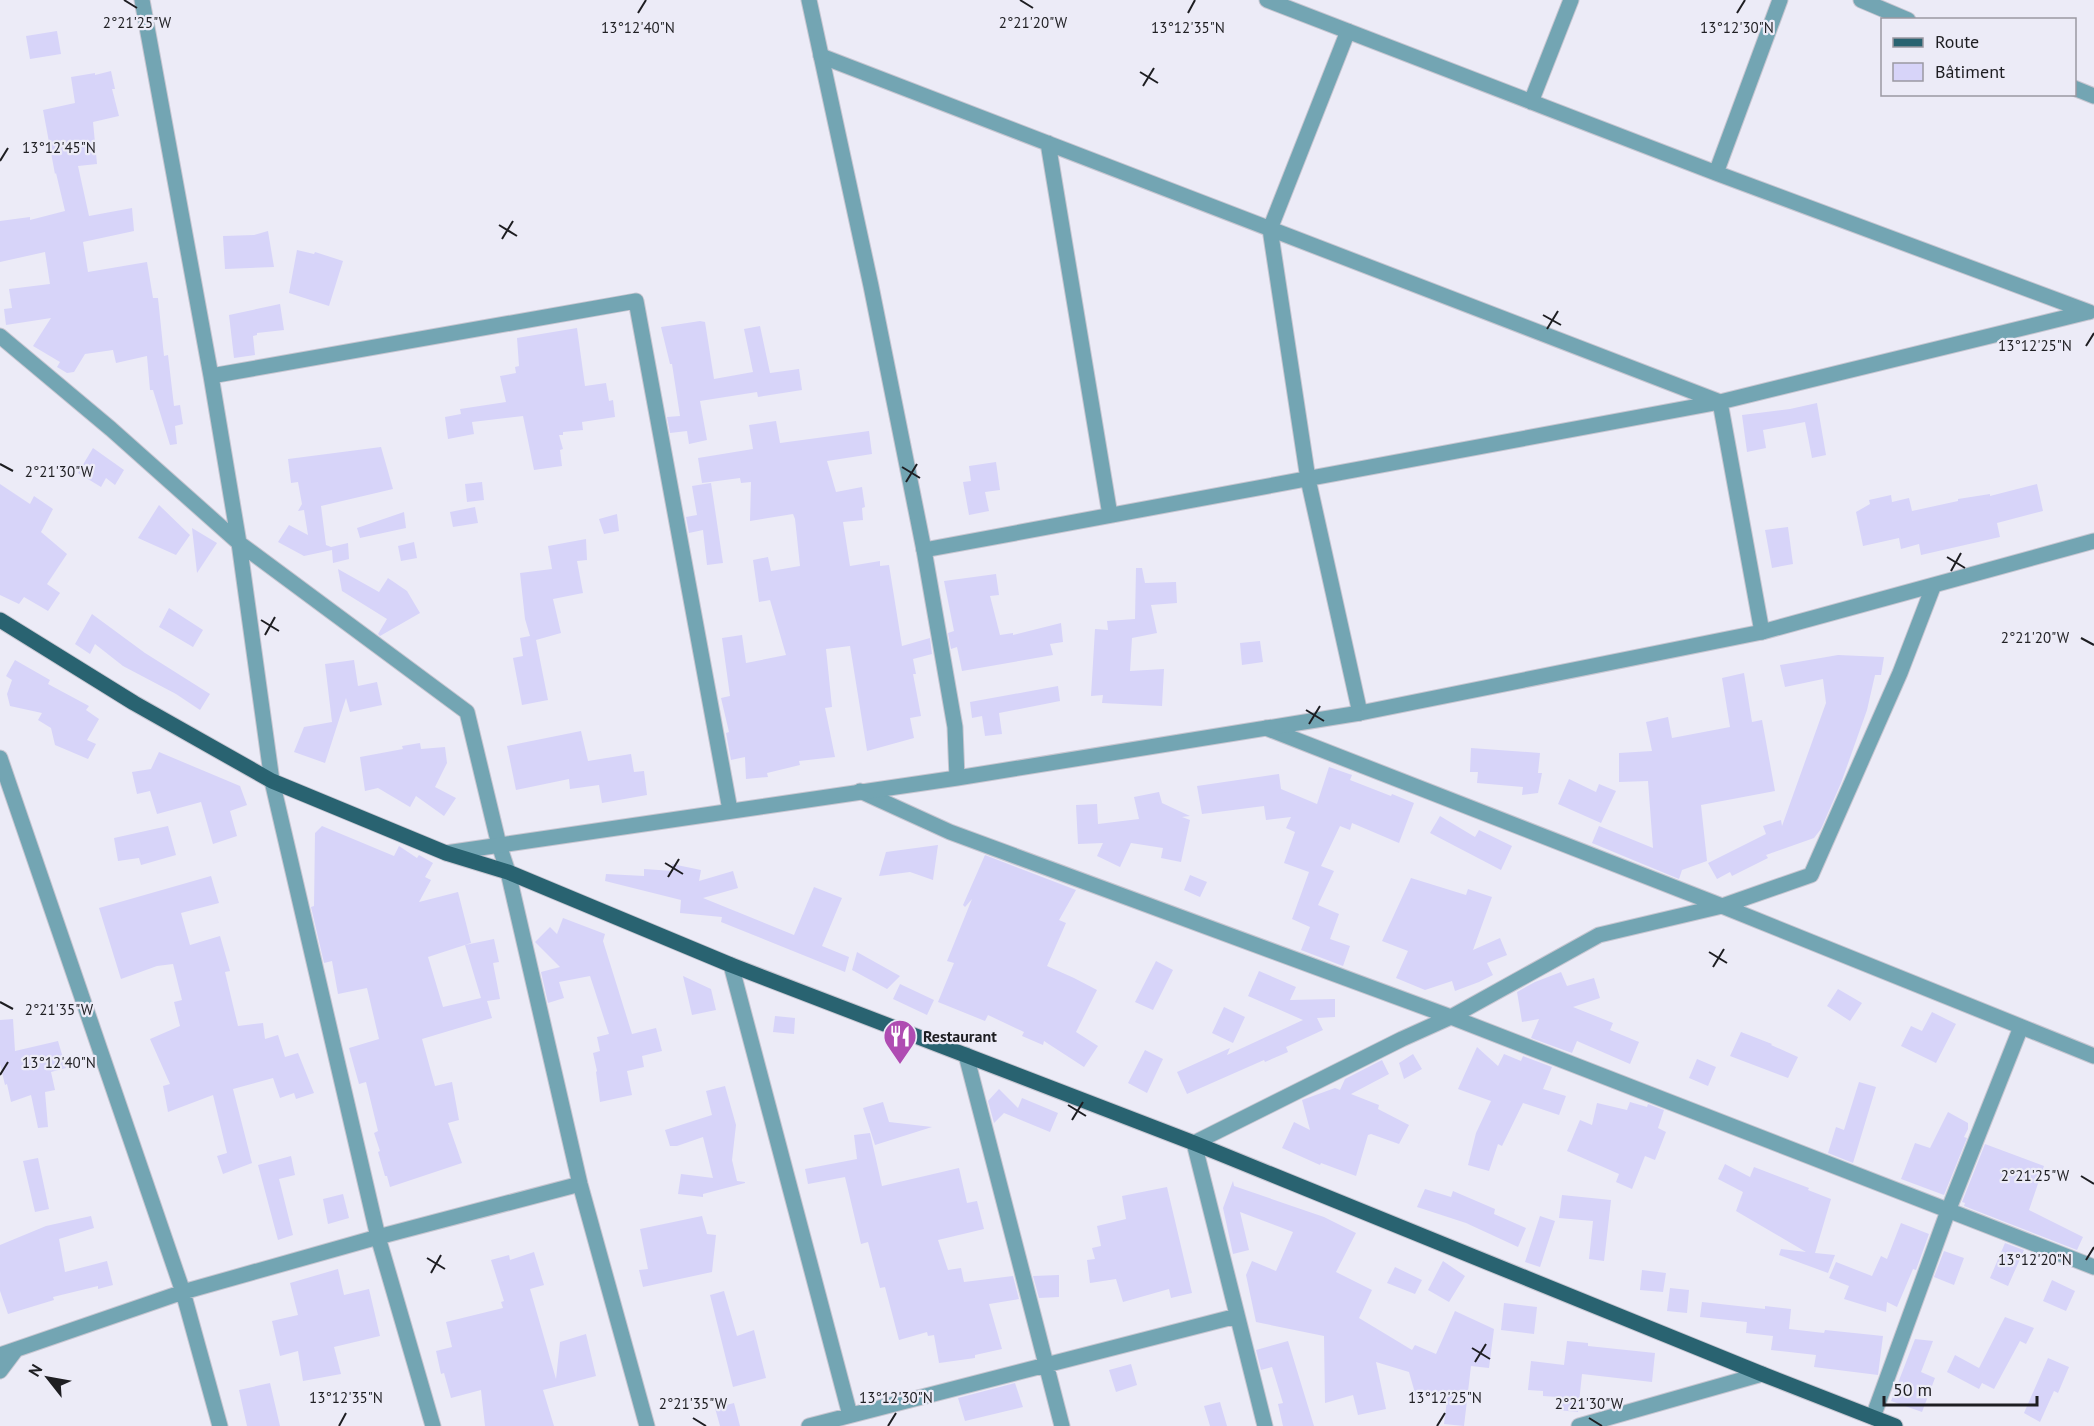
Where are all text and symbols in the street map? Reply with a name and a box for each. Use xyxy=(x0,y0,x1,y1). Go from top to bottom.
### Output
text: 2°21'25"W xyxy=(103,13,172,32)
text: 2°21'20"W xyxy=(999,13,1068,32)
text: 13°12'40"N xyxy=(601,18,675,37)
text: 13°12'35"N xyxy=(1151,18,1225,37)
text: 13°12'30"N xyxy=(1700,18,1774,37)
legend xyxy=(1881,18,2076,96)
text: Route xyxy=(1935,30,1979,53)
text: Bâtiment xyxy=(1935,60,2005,83)
text: 13°12'45"N xyxy=(22,138,96,157)
text: 13°12'25"N xyxy=(1998,336,2072,355)
text: 2°21'30"W xyxy=(25,462,94,481)
text: 2°21'20"W xyxy=(2001,628,2070,647)
text: 2°21'35"W xyxy=(25,1000,94,1019)
restaurant icon: Restaurant xyxy=(882,1018,918,1065)
place label: Restaurant xyxy=(923,1026,997,1046)
text: 13°12'40"N xyxy=(22,1053,96,1072)
text: 2°21'25"W xyxy=(2001,1166,2070,1185)
text: 13°12'20"N xyxy=(1998,1250,2072,1269)
north arrow xyxy=(18,1348,78,1408)
text: N xyxy=(24,1361,46,1380)
scale bar xyxy=(1884,1369,2037,1407)
text: 50 m xyxy=(1893,1378,1932,1401)
text: 13°12'35"N xyxy=(309,1388,383,1407)
text: 13°12'30"N xyxy=(859,1388,933,1407)
text: 13°12'25"N xyxy=(1408,1388,1482,1407)
text: 2°21'35"W xyxy=(659,1394,728,1413)
text: 2°21'30"W xyxy=(1555,1394,1624,1413)

